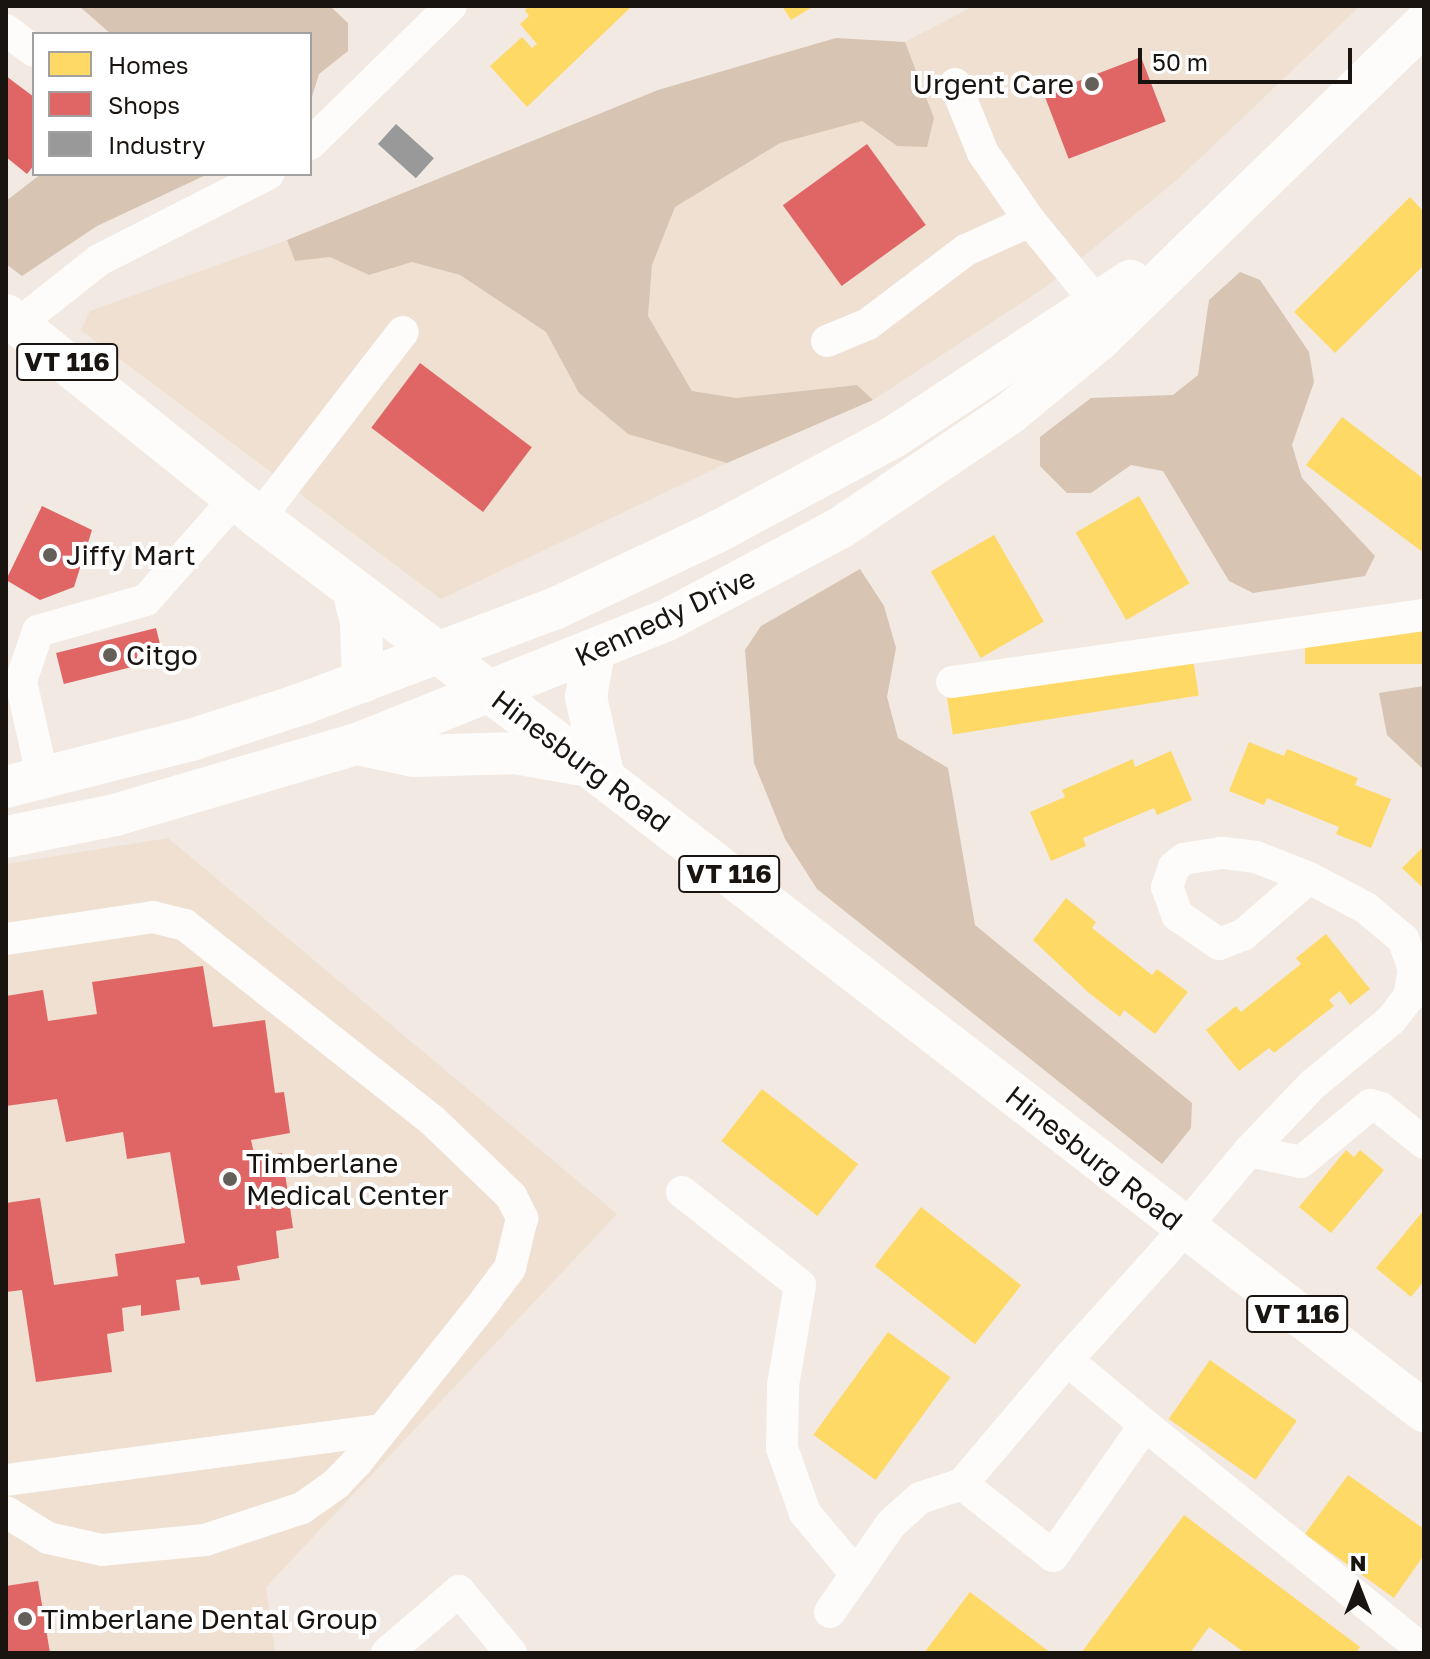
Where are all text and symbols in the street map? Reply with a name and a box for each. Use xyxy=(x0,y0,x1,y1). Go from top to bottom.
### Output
legend xyxy=(32,32,312,176)
scale bar xyxy=(1142,32,1356,82)
text: 50 m xyxy=(1152,47,1208,76)
text: Homes xyxy=(108,50,189,79)
place label: Urgent Care xyxy=(913,67,1074,101)
marker: Urgent Care xyxy=(1081,73,1103,95)
text: Shops xyxy=(108,90,180,119)
text: Industry xyxy=(108,130,205,159)
road number: VT 116 xyxy=(15,340,119,384)
place label: Jiffy Mart xyxy=(66,538,196,572)
marker: Jiffy Mart xyxy=(41,546,59,564)
street label: Kennedy Drive xyxy=(570,561,760,673)
place label: Citgo xyxy=(126,638,198,672)
marker: Citgo xyxy=(101,646,119,664)
street label: Hinesburg Road xyxy=(485,683,677,839)
road number: VT 116 xyxy=(677,852,781,896)
street label: Hinesburg Road xyxy=(999,1079,1189,1237)
place label: Timberlane Medical Center xyxy=(246,1146,449,1212)
marker: Timberlane Medical Center xyxy=(221,1170,239,1188)
road number: VT 116 xyxy=(1245,1292,1349,1336)
north arrow xyxy=(1318,1547,1398,1627)
text: N xyxy=(1350,1549,1366,1576)
place label: Timberlane Dental Group xyxy=(41,1602,377,1636)
marker: Timberlane Dental Group xyxy=(16,1610,34,1628)

